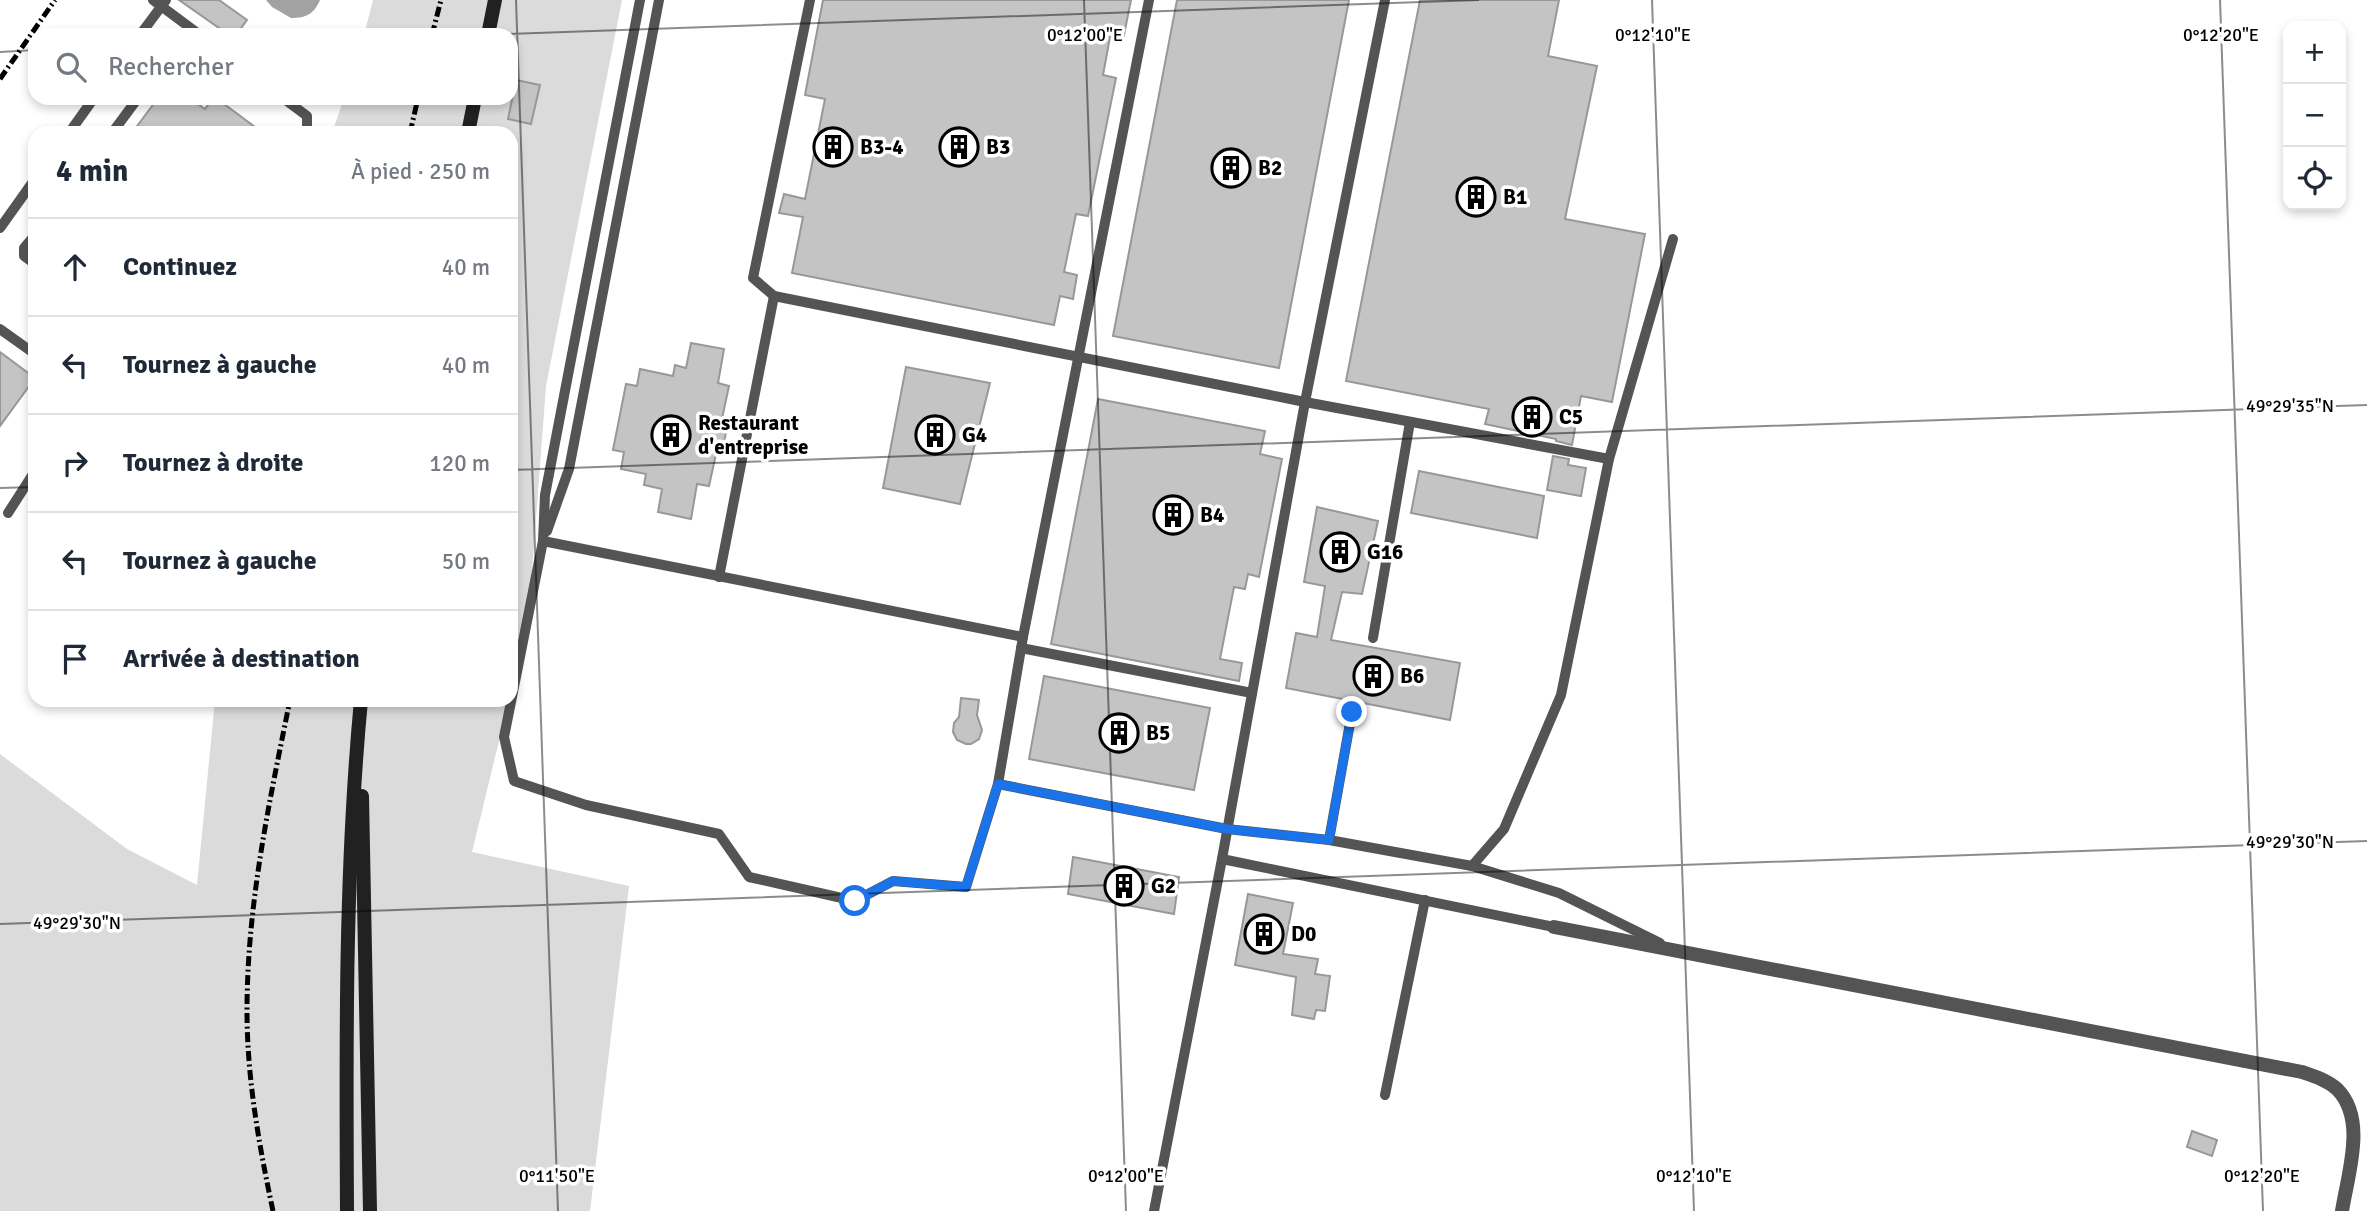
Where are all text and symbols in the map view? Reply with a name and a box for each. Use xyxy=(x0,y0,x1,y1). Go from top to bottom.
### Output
map controls xyxy=(2283,21,2346,210)
button: + xyxy=(2283,21,2346,84)
text: 0°12'00"E xyxy=(1047,24,1123,46)
text: 0°12'10"E xyxy=(1615,24,1691,46)
text: 0°12'20"E xyxy=(2183,24,2259,46)
search box xyxy=(28,28,518,105)
icon: search xyxy=(52,48,90,86)
text: Rechercher xyxy=(108,51,234,83)
button: − xyxy=(2283,84,2346,147)
building icon: B3-4 xyxy=(812,126,854,168)
building icon: B3 xyxy=(938,126,980,168)
place label: B3-4 xyxy=(860,134,903,160)
place label: B3 xyxy=(986,134,1010,160)
building icon: B2 xyxy=(1210,147,1252,189)
button: locate xyxy=(2283,147,2346,210)
text: 4 min xyxy=(56,153,128,190)
place label: B2 xyxy=(1258,155,1282,181)
text: À pied · 250 m xyxy=(351,157,490,186)
building icon: B1 xyxy=(1455,176,1497,218)
place label: B1 xyxy=(1503,184,1527,210)
icon: ahead xyxy=(56,248,94,286)
text: Continuez xyxy=(123,251,237,283)
text: 40 m xyxy=(442,253,490,282)
icon: left xyxy=(56,346,94,384)
text: Tournez à gauche xyxy=(123,349,317,381)
text: 40 m xyxy=(442,351,490,380)
text: 49°29'35"N xyxy=(2246,395,2334,417)
building icon: C5 xyxy=(1511,396,1553,438)
place label: C5 xyxy=(1559,404,1583,430)
place label: Restaurant d'entreprise xyxy=(698,410,808,460)
building icon: Restaurant d'entreprise xyxy=(650,414,692,456)
building icon: G4 xyxy=(914,414,956,456)
place label: G4 xyxy=(962,422,987,448)
icon: right xyxy=(56,444,94,482)
text: Tournez à droite xyxy=(123,447,303,479)
text: 120 m xyxy=(429,449,490,478)
building icon: B4 xyxy=(1152,494,1194,536)
place label: B4 xyxy=(1200,502,1224,528)
building icon: G16 xyxy=(1319,531,1361,573)
place label: G16 xyxy=(1367,539,1403,565)
icon: left xyxy=(56,542,94,580)
text: Tournez à gauche xyxy=(123,545,317,577)
text: 50 m xyxy=(442,547,490,576)
icon: arrive xyxy=(56,640,94,678)
text: Arrivée à destination xyxy=(123,643,360,675)
building icon: B6 xyxy=(1352,655,1394,697)
place label: B6 xyxy=(1400,663,1424,689)
route end xyxy=(1336,696,1367,727)
building icon: B5 xyxy=(1098,712,1140,754)
place label: B5 xyxy=(1146,720,1170,746)
text: 49°29'30"N xyxy=(2246,831,2334,853)
building icon: G2 xyxy=(1103,865,1145,907)
place label: G2 xyxy=(1151,873,1176,899)
route start xyxy=(839,885,870,916)
text: 49°29'30"N xyxy=(33,912,121,934)
building icon: D0 xyxy=(1243,913,1285,955)
place label: D0 xyxy=(1291,921,1316,947)
text: 0°11'50"E xyxy=(519,1165,595,1187)
text: 0°12'00"E xyxy=(1088,1165,1164,1187)
text: 0°12'10"E xyxy=(1656,1165,1732,1187)
text: 0°12'20"E xyxy=(2224,1165,2300,1187)

